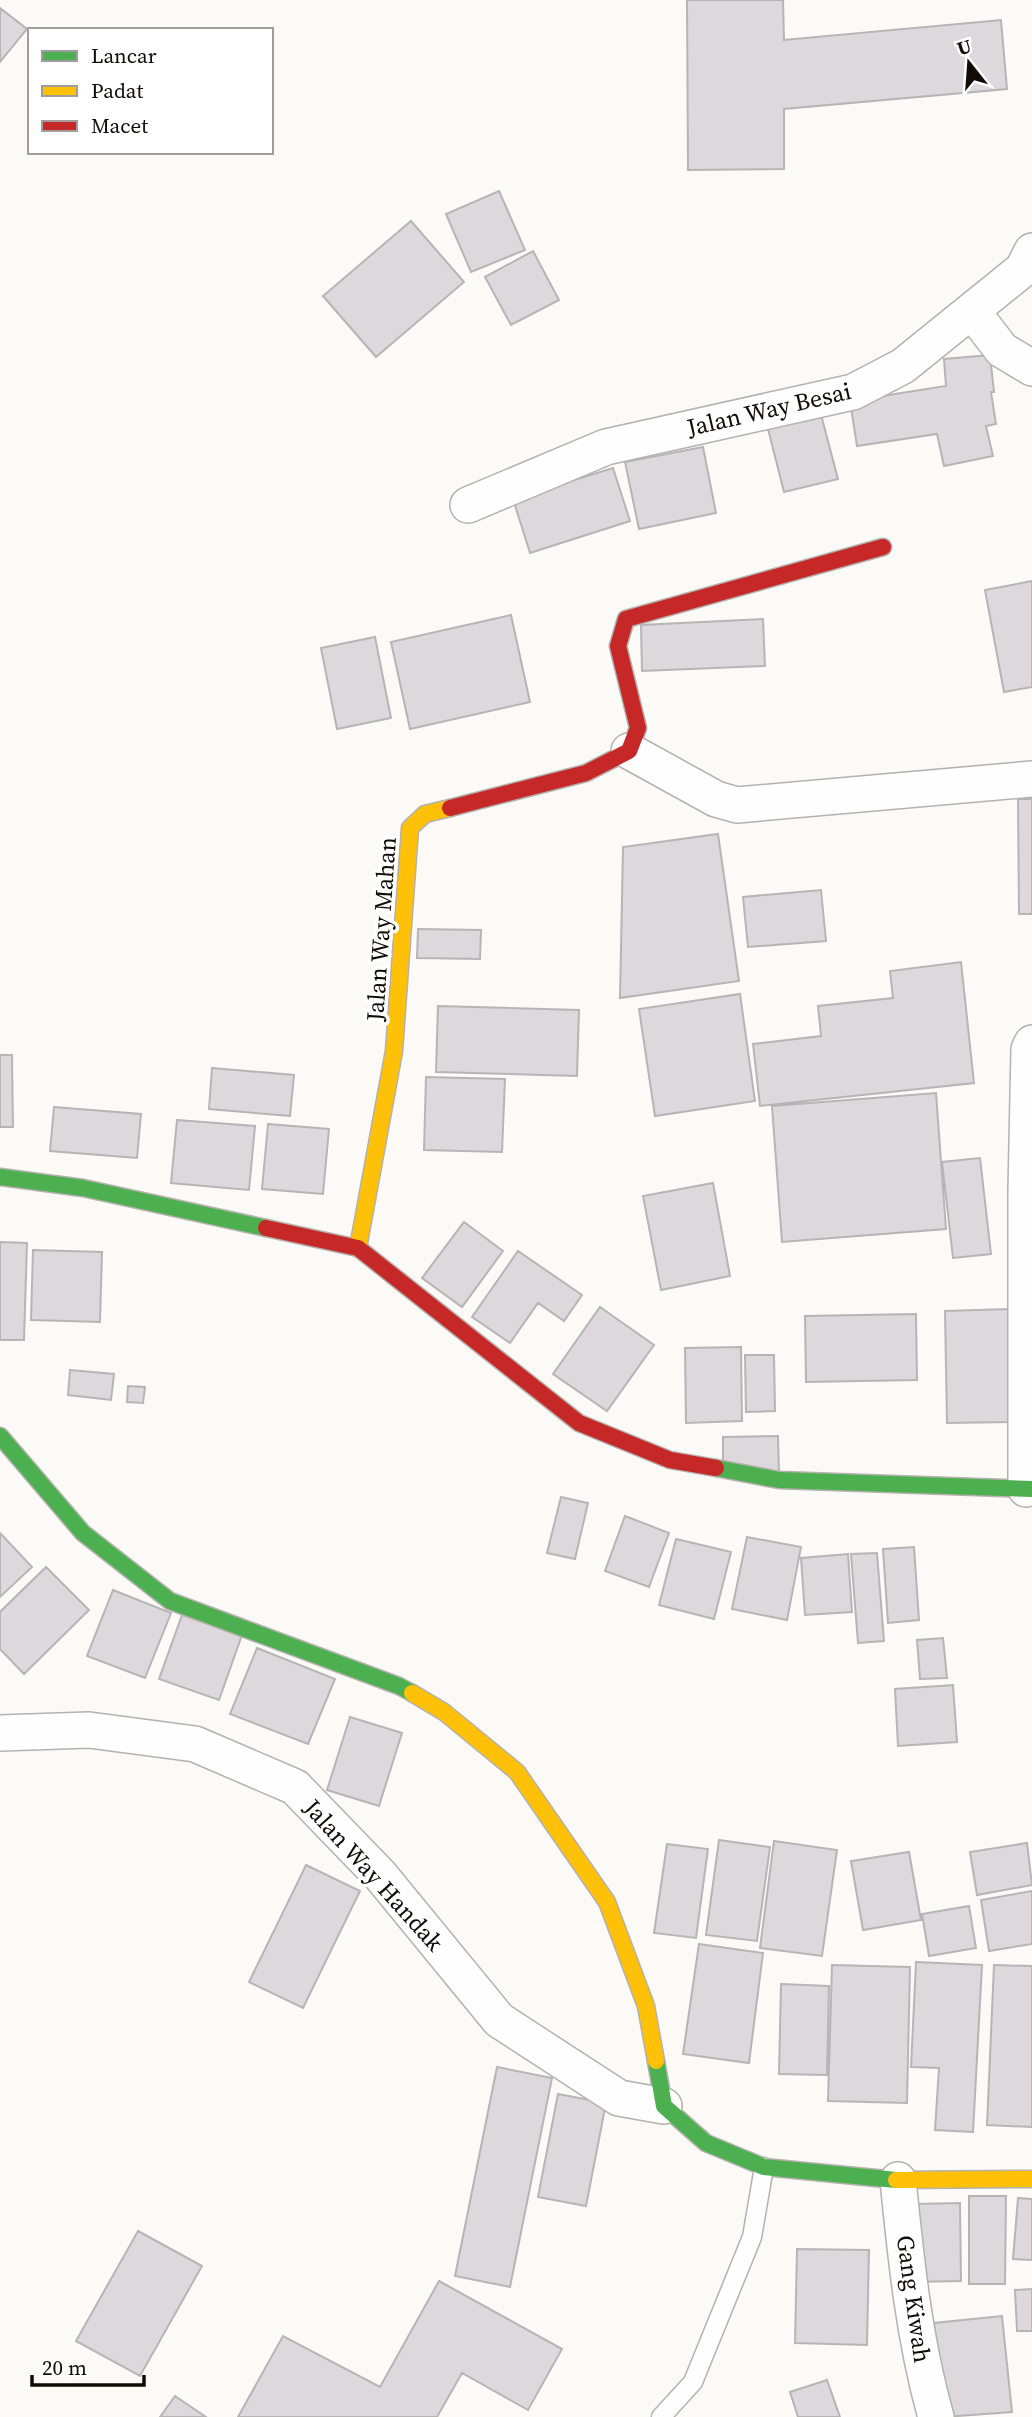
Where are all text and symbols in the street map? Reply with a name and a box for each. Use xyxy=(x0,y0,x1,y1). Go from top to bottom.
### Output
legend xyxy=(28,28,273,154)
north arrow xyxy=(934,28,1004,98)
text: U xyxy=(954,32,975,61)
text: Lancar xyxy=(91,41,157,70)
text: Padat xyxy=(91,76,143,105)
text: Macet xyxy=(91,111,148,140)
street label: Jalan Way Besai xyxy=(683,374,854,444)
street label: Jalan Way Mahan xyxy=(358,836,404,1023)
street label: Jalan Way Handak xyxy=(296,1791,452,1959)
street label: Gang Kiwah xyxy=(889,2233,939,2365)
scale bar xyxy=(32,2344,144,2388)
text: 20 m xyxy=(42,2353,87,2382)

